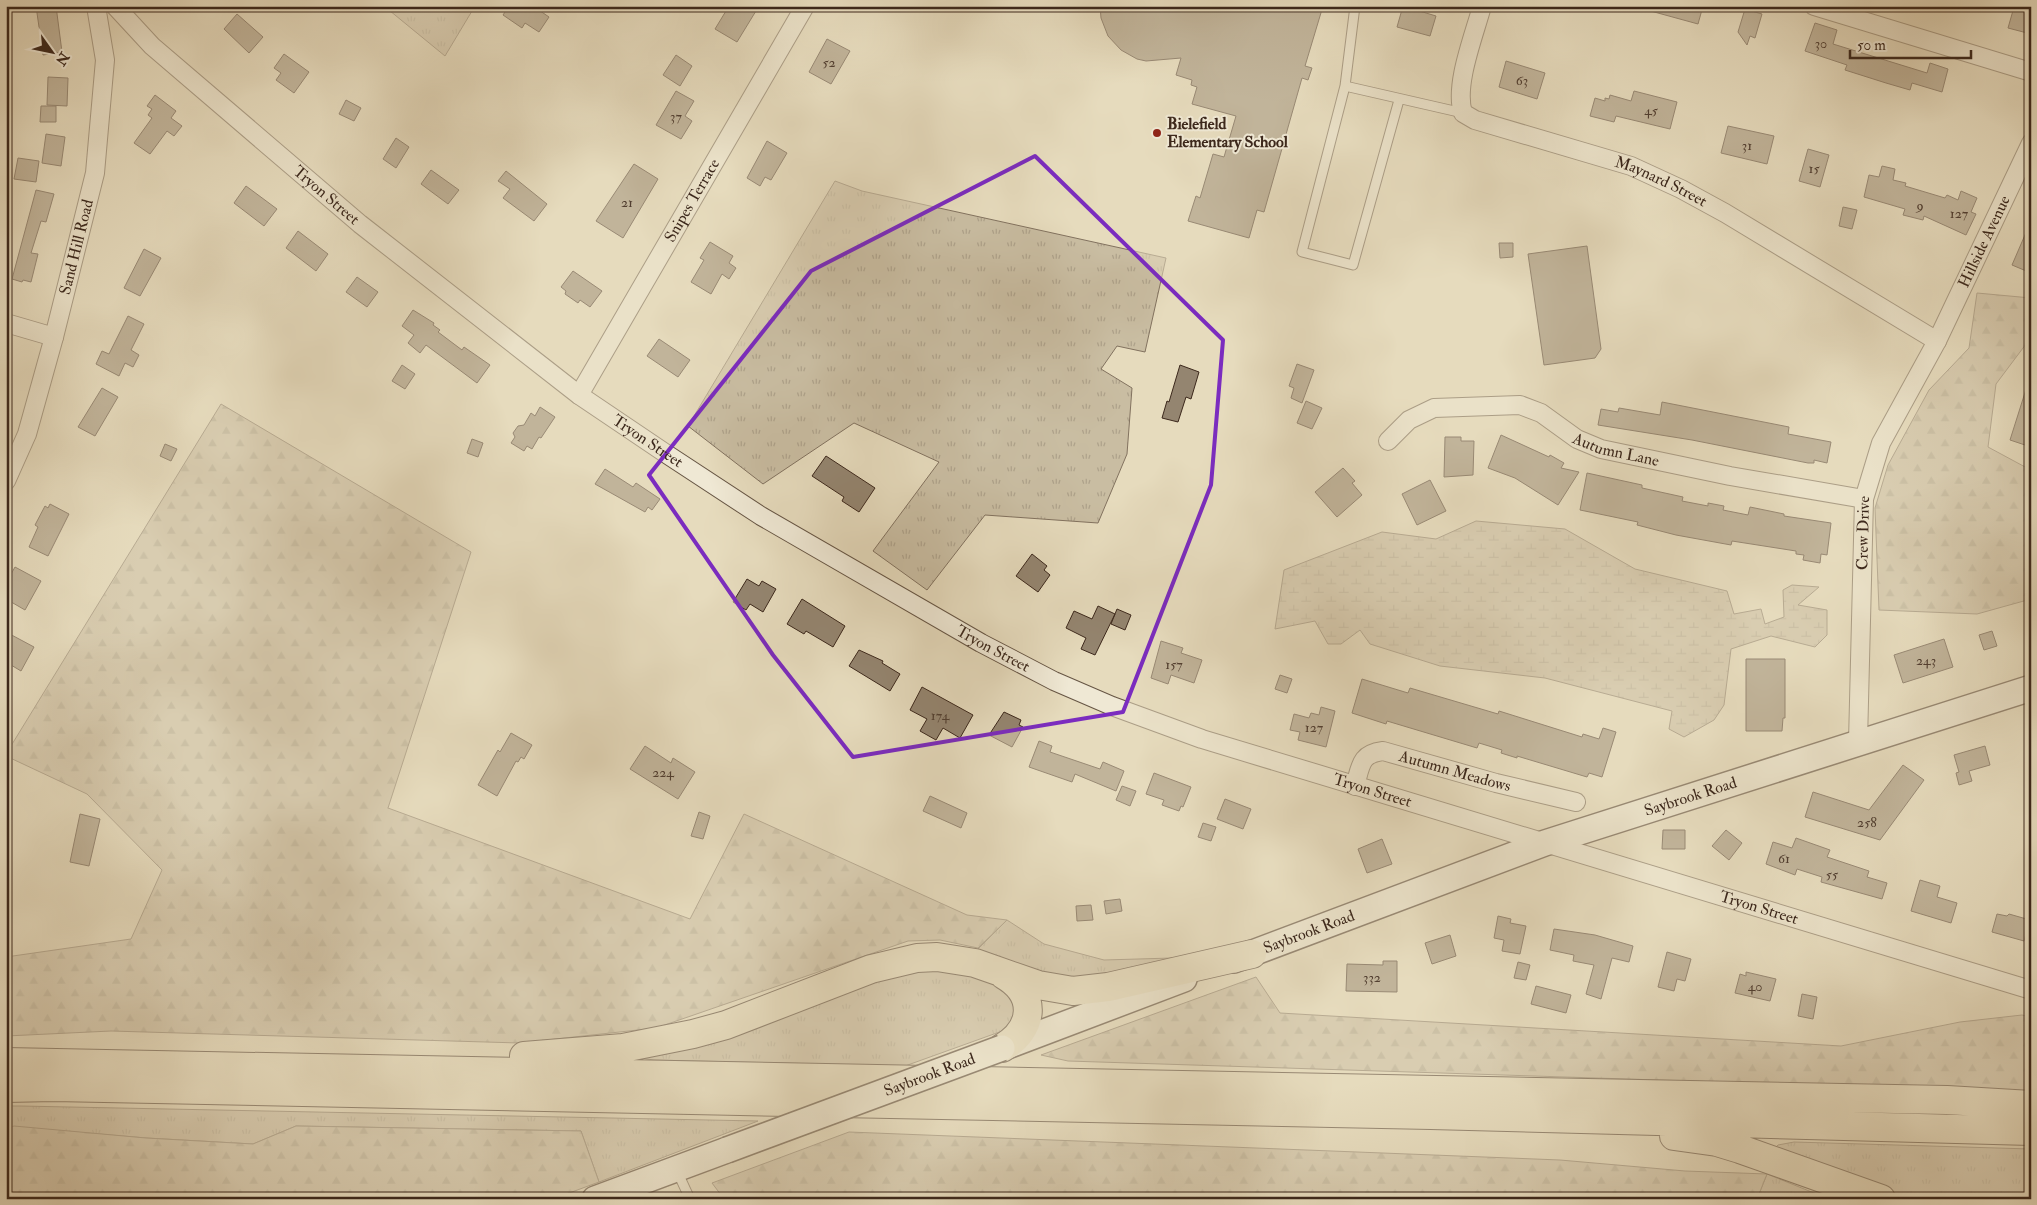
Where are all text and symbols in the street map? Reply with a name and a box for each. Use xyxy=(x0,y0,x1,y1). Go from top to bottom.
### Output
north arrow xyxy=(28,28,78,78)
scale bar xyxy=(1850,28,1971,60)
house number: 30 xyxy=(1815,35,1827,52)
text: 50 m xyxy=(1857,36,1886,55)
text: N xyxy=(52,48,74,69)
house number: 52 xyxy=(822,54,836,71)
house number: 63 xyxy=(1516,72,1528,89)
house number: 45 xyxy=(1644,102,1659,119)
house number: 37 xyxy=(670,108,682,125)
place label: Bielefield Elementary School xyxy=(1167,114,1289,153)
marker: Bielefield Elementary School xyxy=(1151,127,1163,139)
house number: 31 xyxy=(1742,137,1752,154)
street label: Maynard Street xyxy=(1613,152,1711,211)
street label: Snipes Terrace xyxy=(660,155,724,246)
house number: 15 xyxy=(1808,160,1820,177)
street label: Tryon Street xyxy=(289,161,364,229)
street label: Hillside Avenue xyxy=(1954,192,2015,291)
house number: 21 xyxy=(621,194,633,211)
street label: Sand Hill Road xyxy=(55,197,98,297)
house number: 9 xyxy=(1915,197,1924,214)
house number: 127 xyxy=(1950,205,1969,222)
street label: Tryon Street xyxy=(609,410,687,472)
street label: Autumn Lane xyxy=(1569,428,1661,471)
street label: Crew Drive xyxy=(1852,495,1874,570)
street label: Tryon Street xyxy=(952,621,1033,677)
house number: 243 xyxy=(1916,652,1936,669)
house number: 157 xyxy=(1165,656,1183,673)
house number: 174 xyxy=(931,707,951,724)
house number: 127 xyxy=(1305,719,1324,736)
street label: Autumn Meadows xyxy=(1396,746,1513,796)
house number: 224 xyxy=(652,764,675,781)
street label: Tryon Street xyxy=(1331,769,1414,812)
street label: Saybrook Road xyxy=(1642,772,1739,821)
house number: 258 xyxy=(1857,814,1877,831)
house number: 61 xyxy=(1778,850,1790,867)
house number: 55 xyxy=(1826,866,1839,883)
street label: Tryon Street xyxy=(1717,886,1801,929)
street label: Saybrook Road xyxy=(1260,906,1357,958)
house number: 332 xyxy=(1363,969,1381,986)
house number: 40 xyxy=(1748,978,1762,995)
street label: Saybrook Road xyxy=(881,1049,978,1101)

